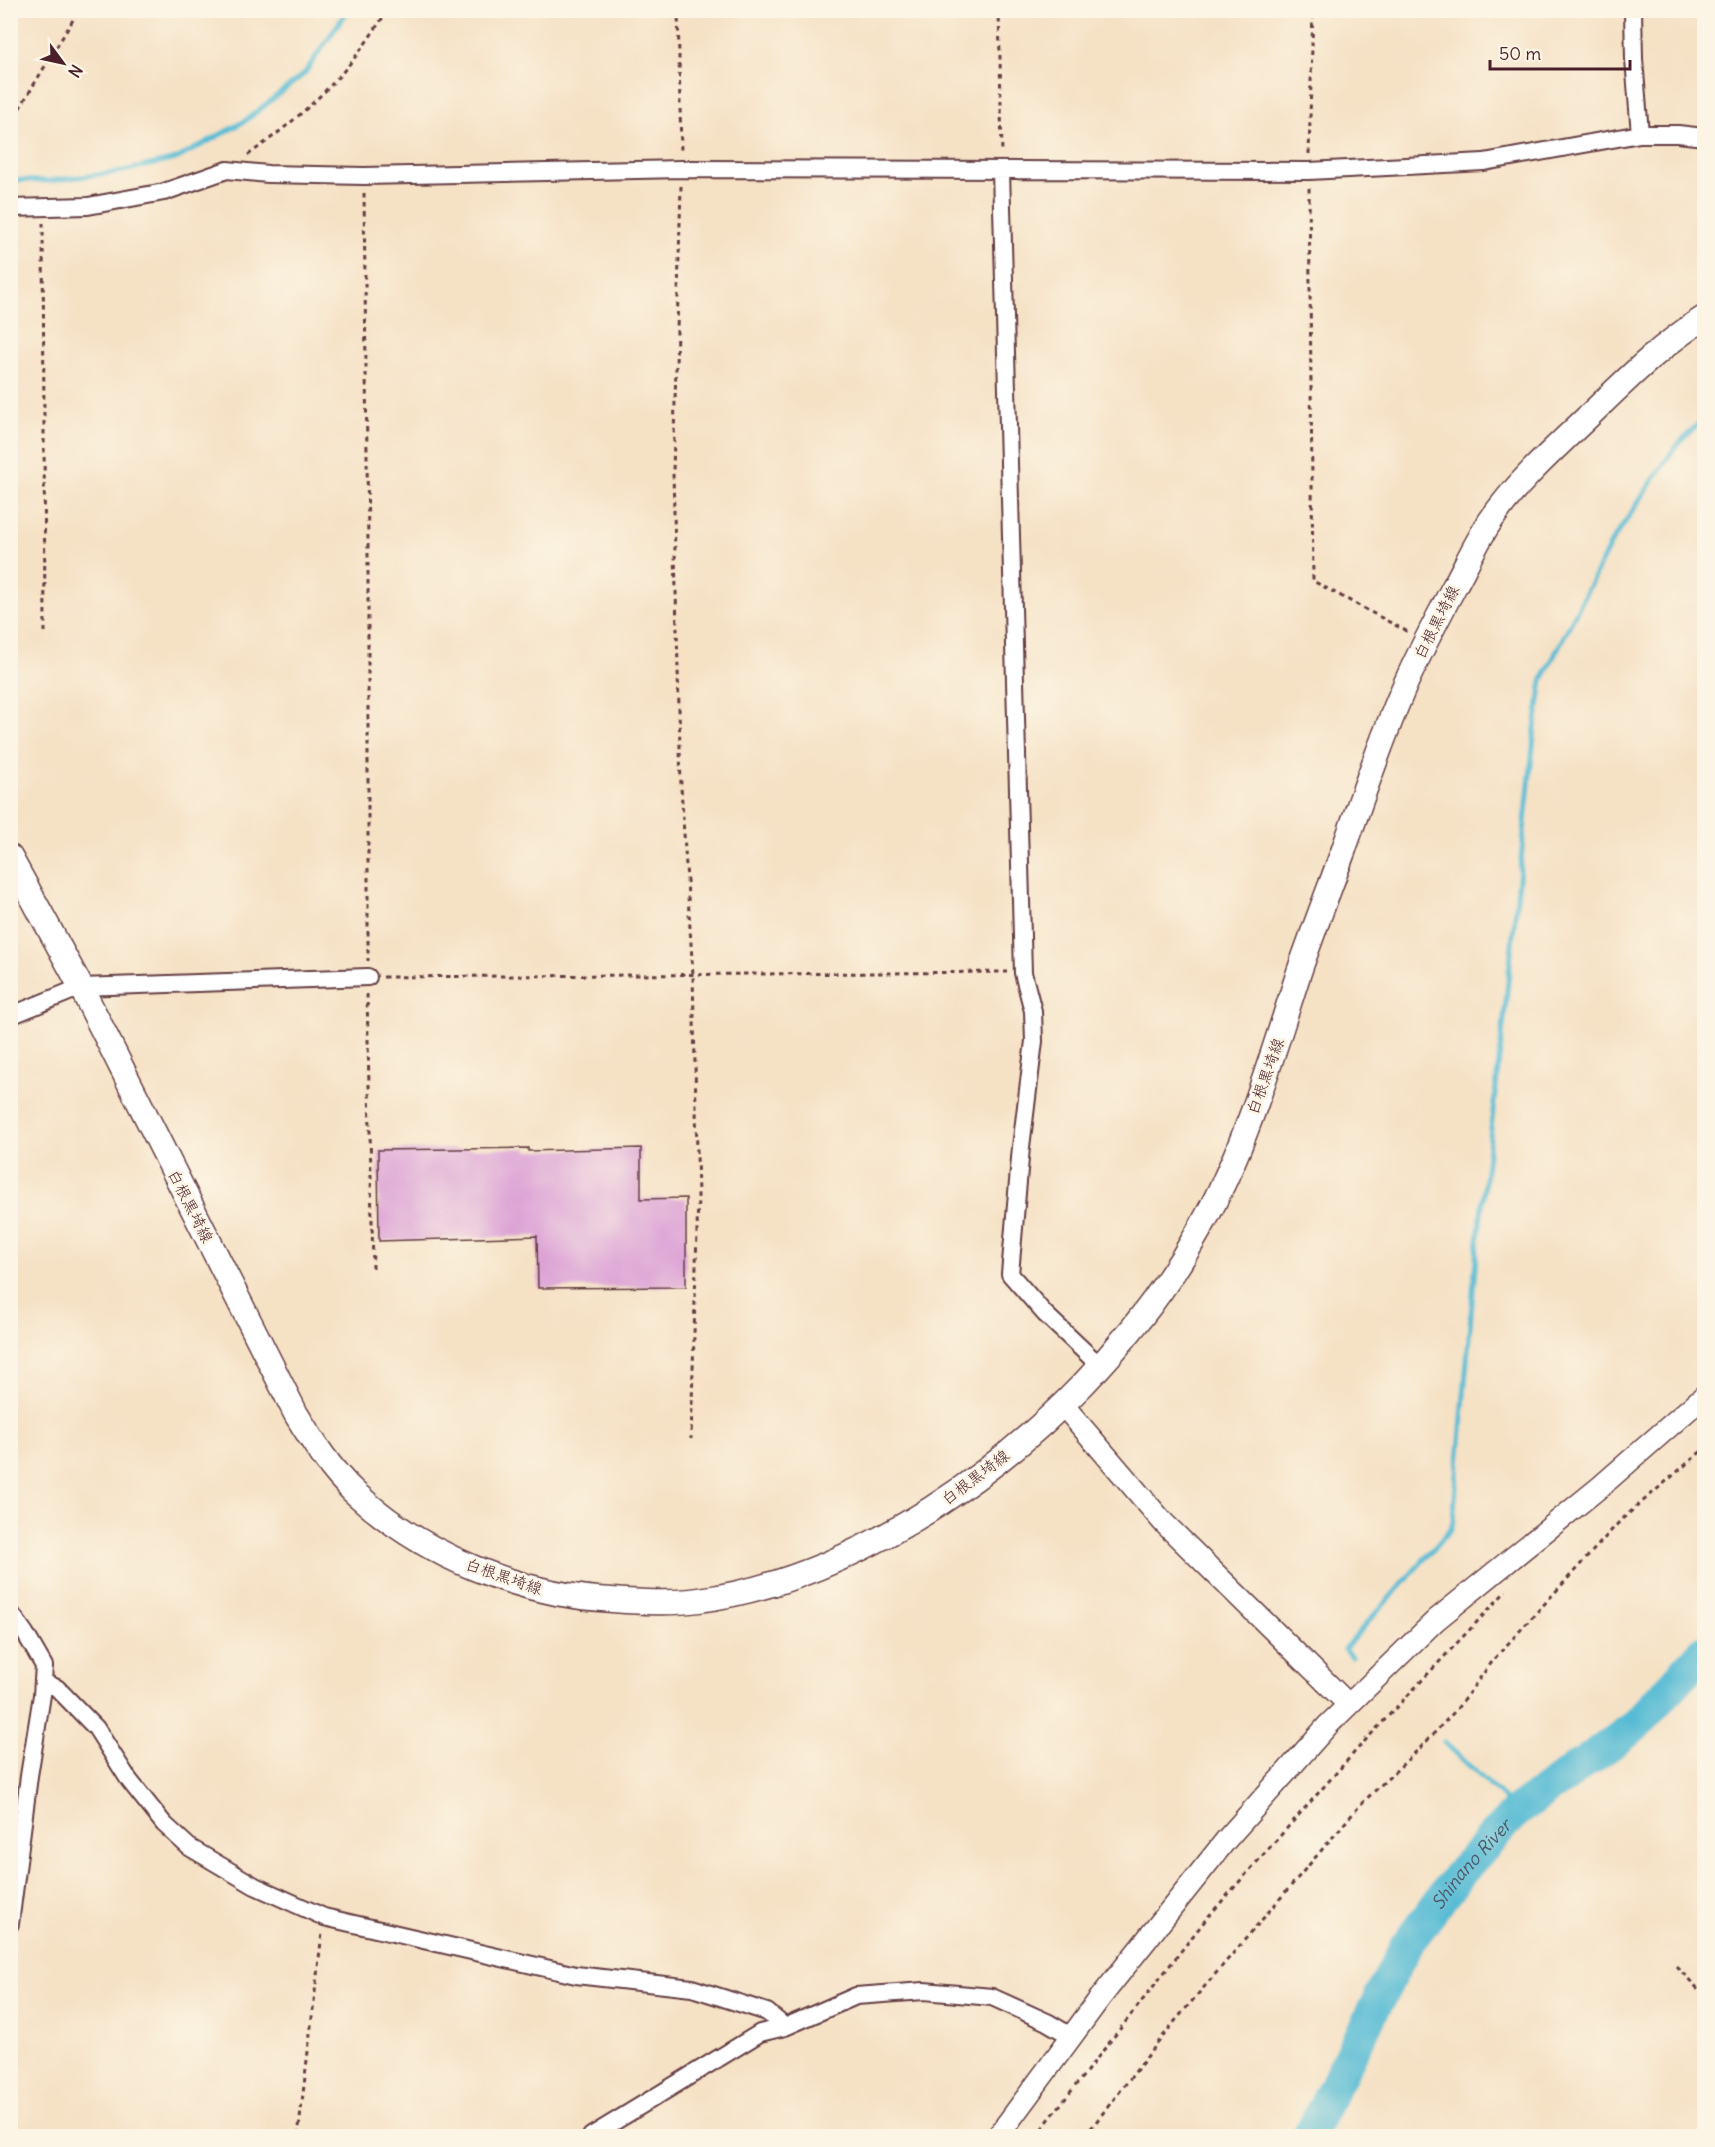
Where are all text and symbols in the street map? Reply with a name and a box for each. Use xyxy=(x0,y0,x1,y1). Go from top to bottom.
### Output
north arrow xyxy=(33,33,93,93)
scale bar xyxy=(1490,33,1630,71)
text: 50 m xyxy=(1499,42,1541,65)
text: N xyxy=(64,61,87,81)
street label: 白根黒埼線 xyxy=(1409,582,1463,662)
street label: 白根黒埼線 xyxy=(1242,1035,1288,1117)
street label: 白根黒埼線 xyxy=(164,1166,218,1246)
street label: 白根黒埼線 xyxy=(937,1445,1013,1509)
street label: 白根黒埼線 xyxy=(463,1554,545,1598)
water label: Shinano River xyxy=(1426,1812,1517,1913)

